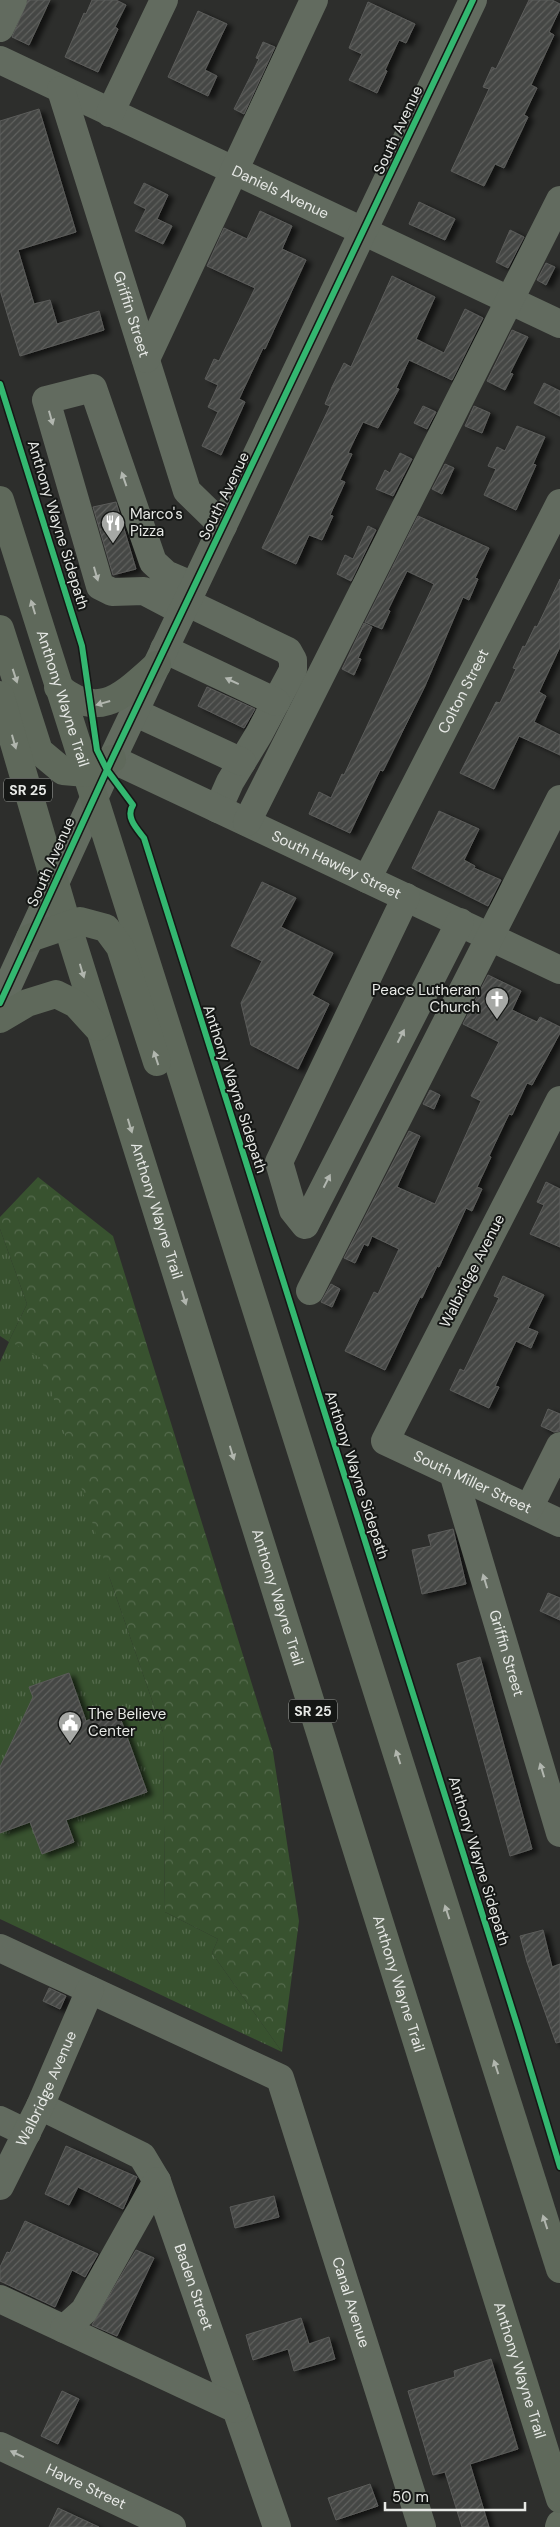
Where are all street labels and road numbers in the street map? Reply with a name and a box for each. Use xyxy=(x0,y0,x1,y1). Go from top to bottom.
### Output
street label: South Avenue xyxy=(369,82,427,178)
street label: Daniels Avenue xyxy=(229,161,332,224)
street label: Griffin Street xyxy=(109,269,154,360)
street label: Anthony Wayne Sidepath xyxy=(23,438,93,612)
street label: South Avenue xyxy=(194,449,254,543)
street label: Anthony Wayne Trail xyxy=(32,627,94,769)
street label: Colton Street xyxy=(433,645,493,737)
road number: SR 25 xyxy=(4,778,52,802)
street label: South Avenue xyxy=(22,814,80,910)
street label: South Hawley Street xyxy=(268,826,404,904)
street label: Anthony Wayne Sidepath xyxy=(198,1002,272,1176)
street label: Anthony Wayne Trail xyxy=(126,1140,188,1282)
street label: Walbridge Avenue xyxy=(435,1211,509,1331)
street label: Anthony Wayne Sidepath xyxy=(320,1388,394,1562)
street label: South Miller Street xyxy=(410,1446,535,1518)
street label: Anthony Wayne Trail xyxy=(247,1526,309,1668)
street label: Griffin Street xyxy=(484,1608,529,1699)
road number: SR 25 xyxy=(289,1700,337,1722)
street label: Anthony Wayne Sidepath xyxy=(444,1774,514,1948)
street label: Anthony Wayne Trail xyxy=(368,1913,429,2055)
street label: Walbridge Avenue xyxy=(11,2028,81,2150)
street label: Baden Street xyxy=(170,2241,218,2333)
street label: Canal Avenue xyxy=(327,2254,375,2350)
street label: Anthony Wayne Trail xyxy=(489,2299,550,2441)
street label: Havre Street xyxy=(43,2459,129,2514)

